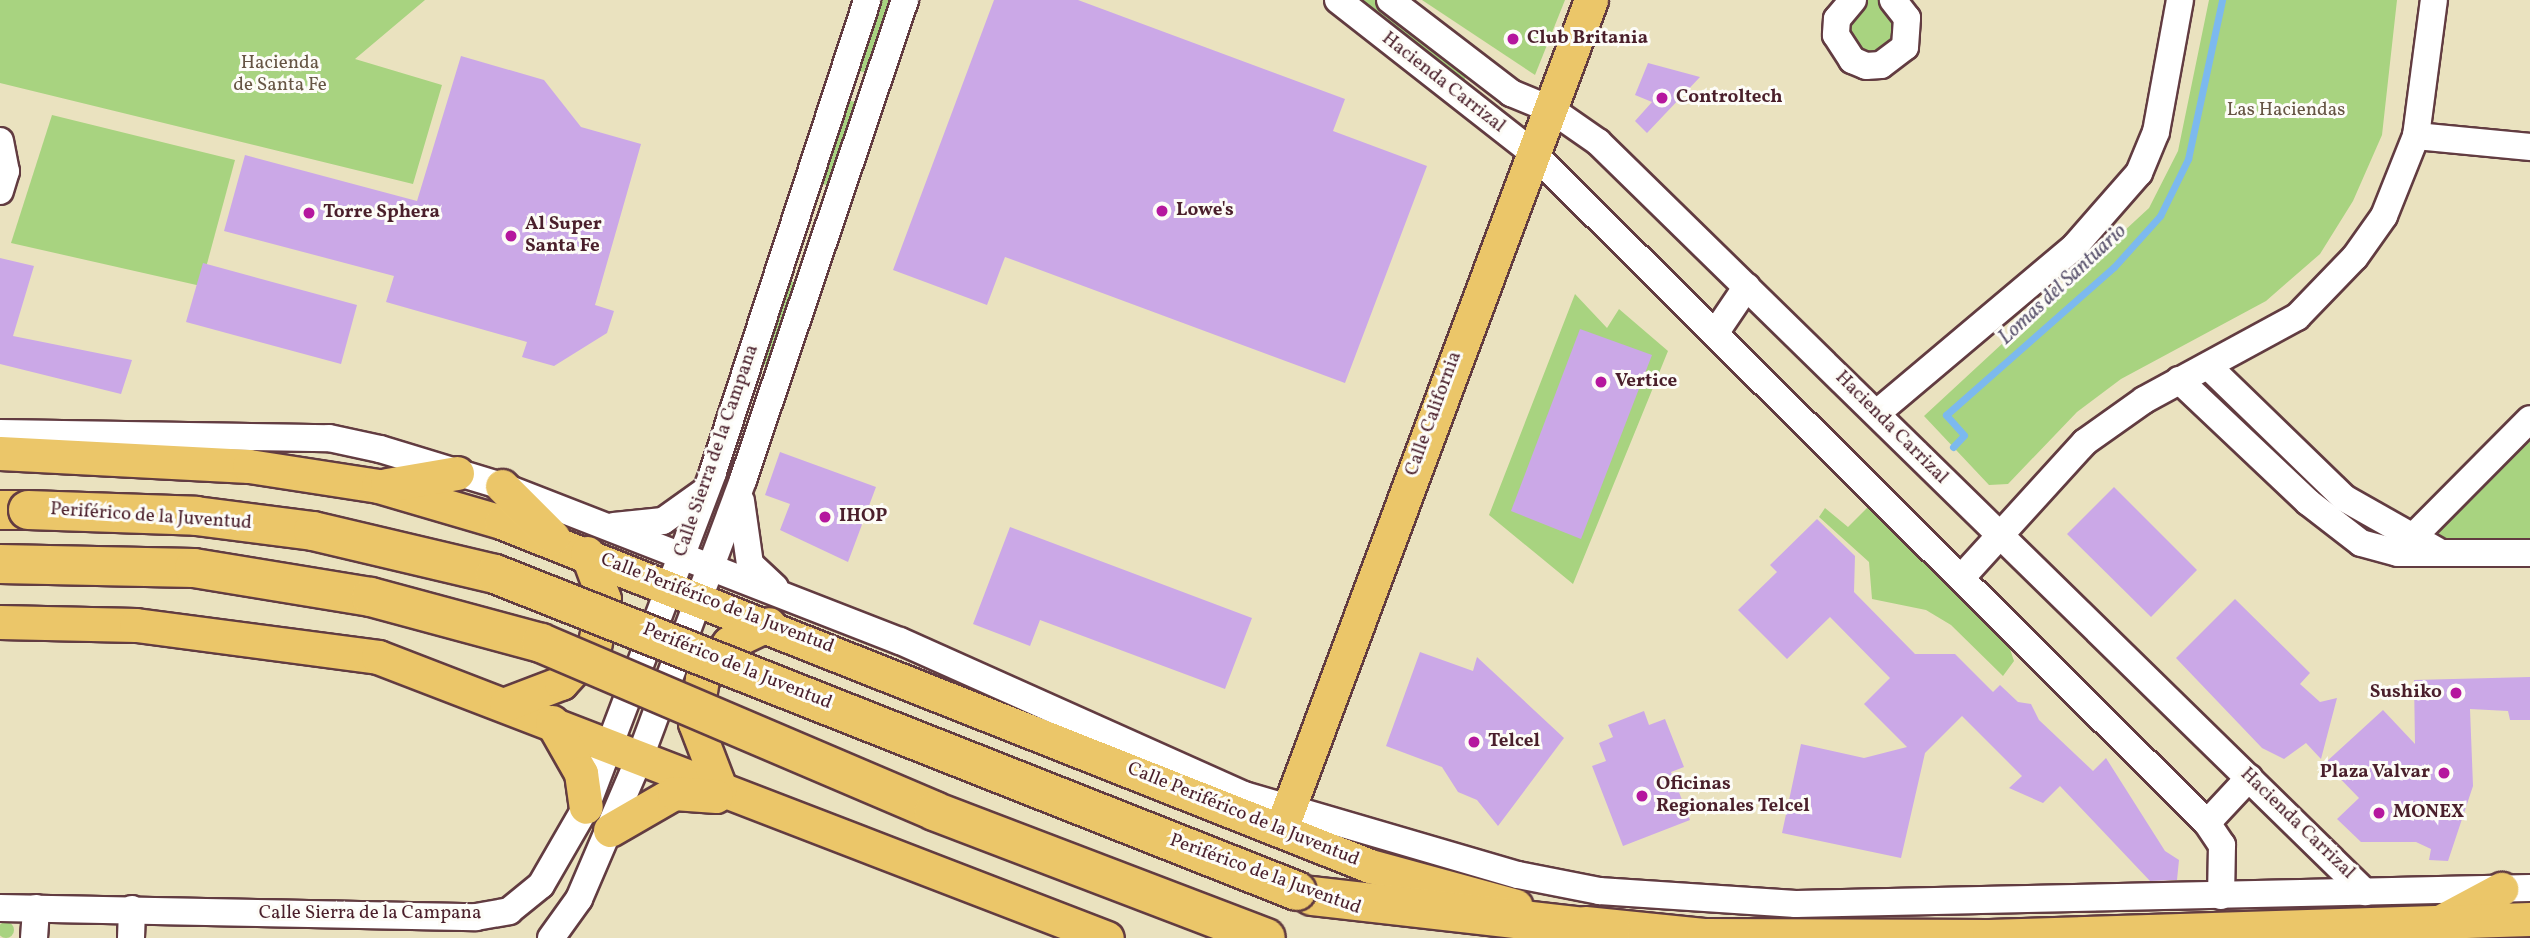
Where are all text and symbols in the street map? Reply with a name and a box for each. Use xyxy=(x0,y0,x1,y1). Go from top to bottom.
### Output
street label: Hacienda Carrizal xyxy=(1377,28,1509,138)
place label: Club Britania xyxy=(1527,28,1648,50)
marker: Club Britania xyxy=(1505,31,1521,47)
park label: Hacienda de Santa Fe xyxy=(233,53,327,97)
place label: Controltech xyxy=(1676,87,1783,109)
marker: Controltech xyxy=(1654,90,1670,106)
park label: Las Haciendas xyxy=(2227,100,2345,122)
place label: Lowe's xyxy=(1176,200,1234,222)
place label: Torre Sphera xyxy=(323,202,440,224)
marker: Lowe's xyxy=(1154,203,1170,219)
marker: Torre Sphera xyxy=(301,205,317,221)
place label: Al Super Santa Fe xyxy=(525,214,602,258)
water label: Lomas del Santuario xyxy=(1994,219,2132,351)
marker: Al Super Santa Fe xyxy=(503,228,519,244)
street label: Calle Sierra de la Campana xyxy=(670,342,764,560)
street label: Calle California xyxy=(1401,349,1467,479)
street label: Hacienda Carrizal xyxy=(1830,367,1952,489)
place label: Vertice xyxy=(1615,371,1677,393)
marker: Vertice xyxy=(1593,374,1609,390)
street label: Periférico de la Juventud xyxy=(49,499,253,535)
place label: IHOP xyxy=(839,506,887,528)
marker: IHOP xyxy=(817,509,833,525)
street label: Calle Periférico de la Juventud xyxy=(597,549,837,659)
street label: Periférico de la Juventud xyxy=(639,619,835,715)
place label: Sushiko xyxy=(2370,682,2442,704)
marker: Sushiko xyxy=(2448,685,2464,701)
place label: Telcel xyxy=(1488,731,1540,753)
marker: Telcel xyxy=(1466,734,1482,750)
street label: Calle Periférico de la Juventud xyxy=(1124,758,1362,872)
place label: Plaza Valvar xyxy=(2319,762,2430,784)
street label: Hacienda Carrizal xyxy=(2235,764,2359,884)
marker: Plaza Valvar xyxy=(2436,765,2452,781)
place label: Oficinas Regionales Telcel xyxy=(1656,774,1810,818)
marker: Oficinas Regionales Telcel xyxy=(1634,788,1650,804)
place label: MONEX xyxy=(2393,802,2464,824)
marker: MONEX xyxy=(2371,805,2387,821)
street label: Periférico de la Juventud xyxy=(1166,830,1364,920)
street label: Calle Sierra de la Campana xyxy=(259,903,481,925)

